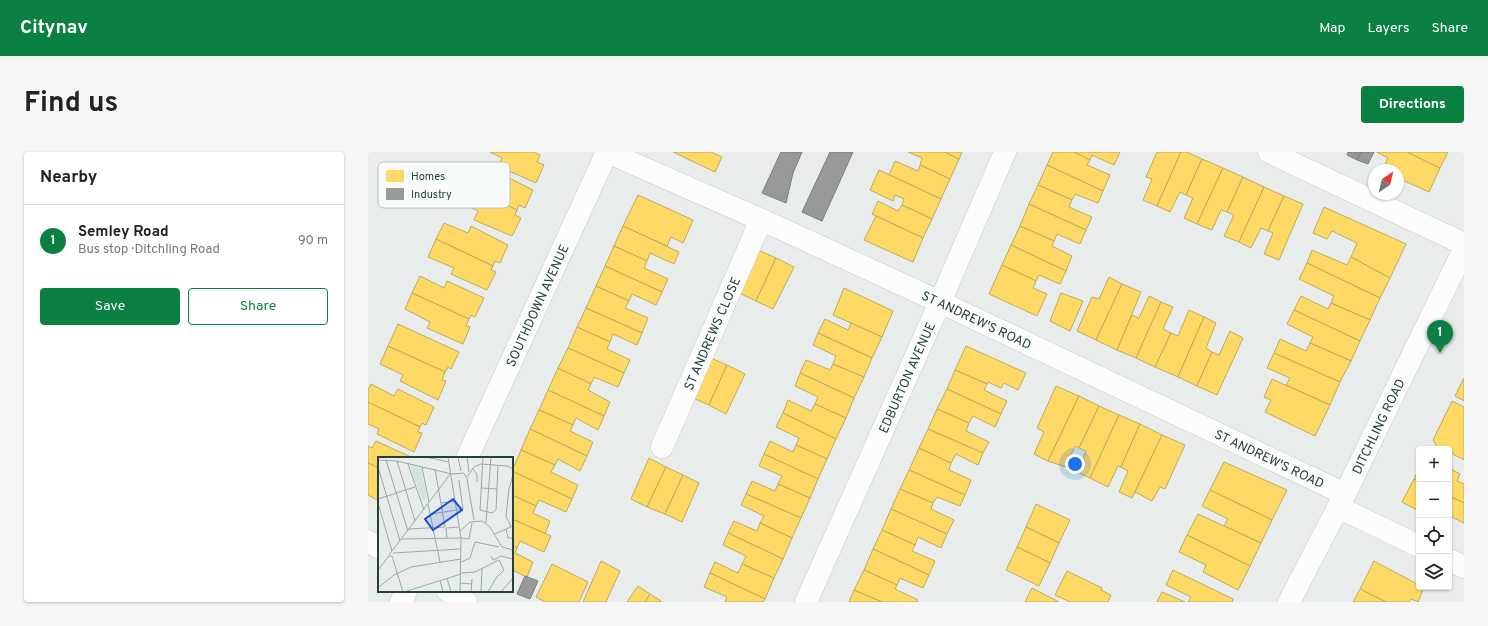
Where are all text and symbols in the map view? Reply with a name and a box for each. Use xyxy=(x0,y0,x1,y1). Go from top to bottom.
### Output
text: Citynav xyxy=(20,16,88,40)
text: Map xyxy=(1319,20,1345,37)
text: Layers xyxy=(1367,20,1409,37)
text: Share xyxy=(1431,20,1468,37)
text: Find us xyxy=(24,86,118,122)
button: Directions xyxy=(1361,86,1464,123)
legend xyxy=(378,162,510,208)
north arrow xyxy=(1368,164,1404,200)
text: Nearby xyxy=(40,167,97,189)
text: Homes xyxy=(411,170,445,184)
text: Industry xyxy=(411,188,452,202)
text: Semley Road xyxy=(78,223,169,242)
text: 1 xyxy=(50,233,56,249)
text: 90 m xyxy=(298,233,328,249)
text: Bus stop · Ditchling Road xyxy=(78,242,220,258)
street label: SOUTHDOWN AVENUE xyxy=(504,242,574,370)
street label: ST ANDREWS CLOSE xyxy=(682,275,745,393)
button: Save xyxy=(40,288,180,325)
button: Share xyxy=(188,288,328,325)
street label: ST ANDREW'S ROAD xyxy=(919,289,1033,354)
street label: EDBURTON AVENUE xyxy=(876,320,940,436)
pin: 1 xyxy=(1427,320,1453,353)
street label: DITCHLING ROAD xyxy=(1350,377,1410,477)
street label: ST ANDREW'S ROAD xyxy=(1211,427,1326,493)
map controls xyxy=(1416,446,1452,590)
button: + xyxy=(1416,446,1452,482)
your location xyxy=(1065,454,1085,474)
inset map xyxy=(378,457,513,592)
button: − xyxy=(1416,482,1452,518)
button: locate xyxy=(1416,518,1452,554)
button: layers xyxy=(1416,554,1452,590)

